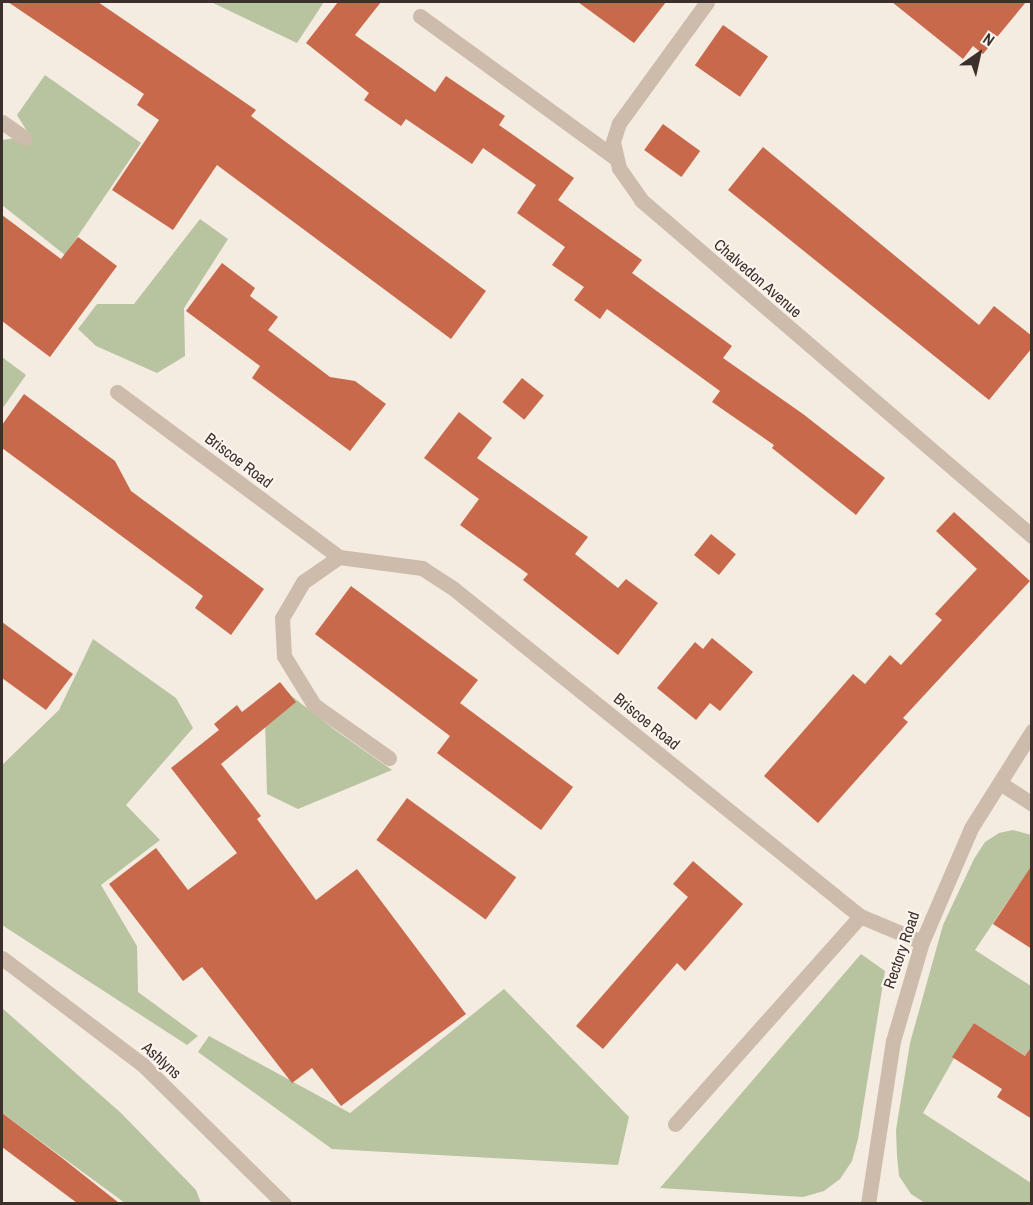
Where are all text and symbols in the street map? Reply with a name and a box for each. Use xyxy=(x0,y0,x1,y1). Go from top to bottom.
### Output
north arrow xyxy=(949,24,1009,84)
text: N xyxy=(979,27,999,51)
street label: Chalvedon Avenue xyxy=(710,234,806,322)
street label: Briscoe Road xyxy=(201,428,277,492)
street label: Briscoe Road xyxy=(610,689,684,753)
street label: Rectory Road xyxy=(879,909,923,991)
street label: Ashlyns xyxy=(139,1037,185,1083)

